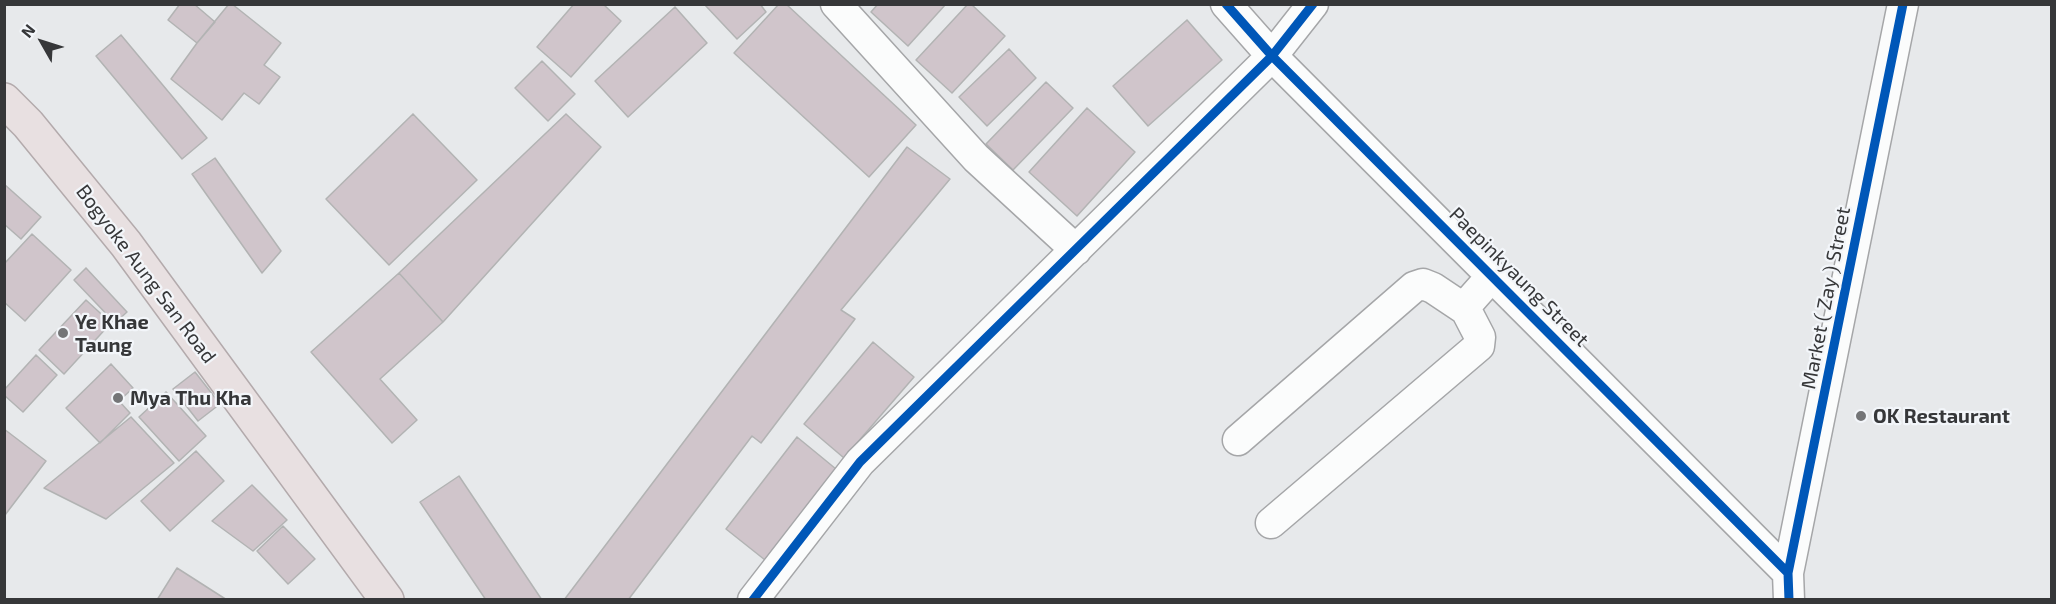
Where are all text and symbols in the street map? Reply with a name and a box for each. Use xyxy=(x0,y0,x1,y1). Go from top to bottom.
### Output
north arrow xyxy=(12,12,72,72)
text: N xyxy=(17,20,39,41)
street label: Bogyoke Aung San Road xyxy=(71,180,221,368)
street label: Paepinkyaung Street xyxy=(1444,202,1594,352)
street label: Market ( Zay ) Street xyxy=(1797,205,1855,391)
place label: Ye Khae Taung xyxy=(75,310,149,357)
marker: Ye Khae Taung xyxy=(56,326,70,340)
place label: Mya Thu Kha xyxy=(130,386,252,410)
marker: Mya Thu Kha xyxy=(111,391,125,405)
place label: OK Restaurant xyxy=(1873,404,2010,428)
marker: OK Restaurant xyxy=(1854,409,1868,423)

